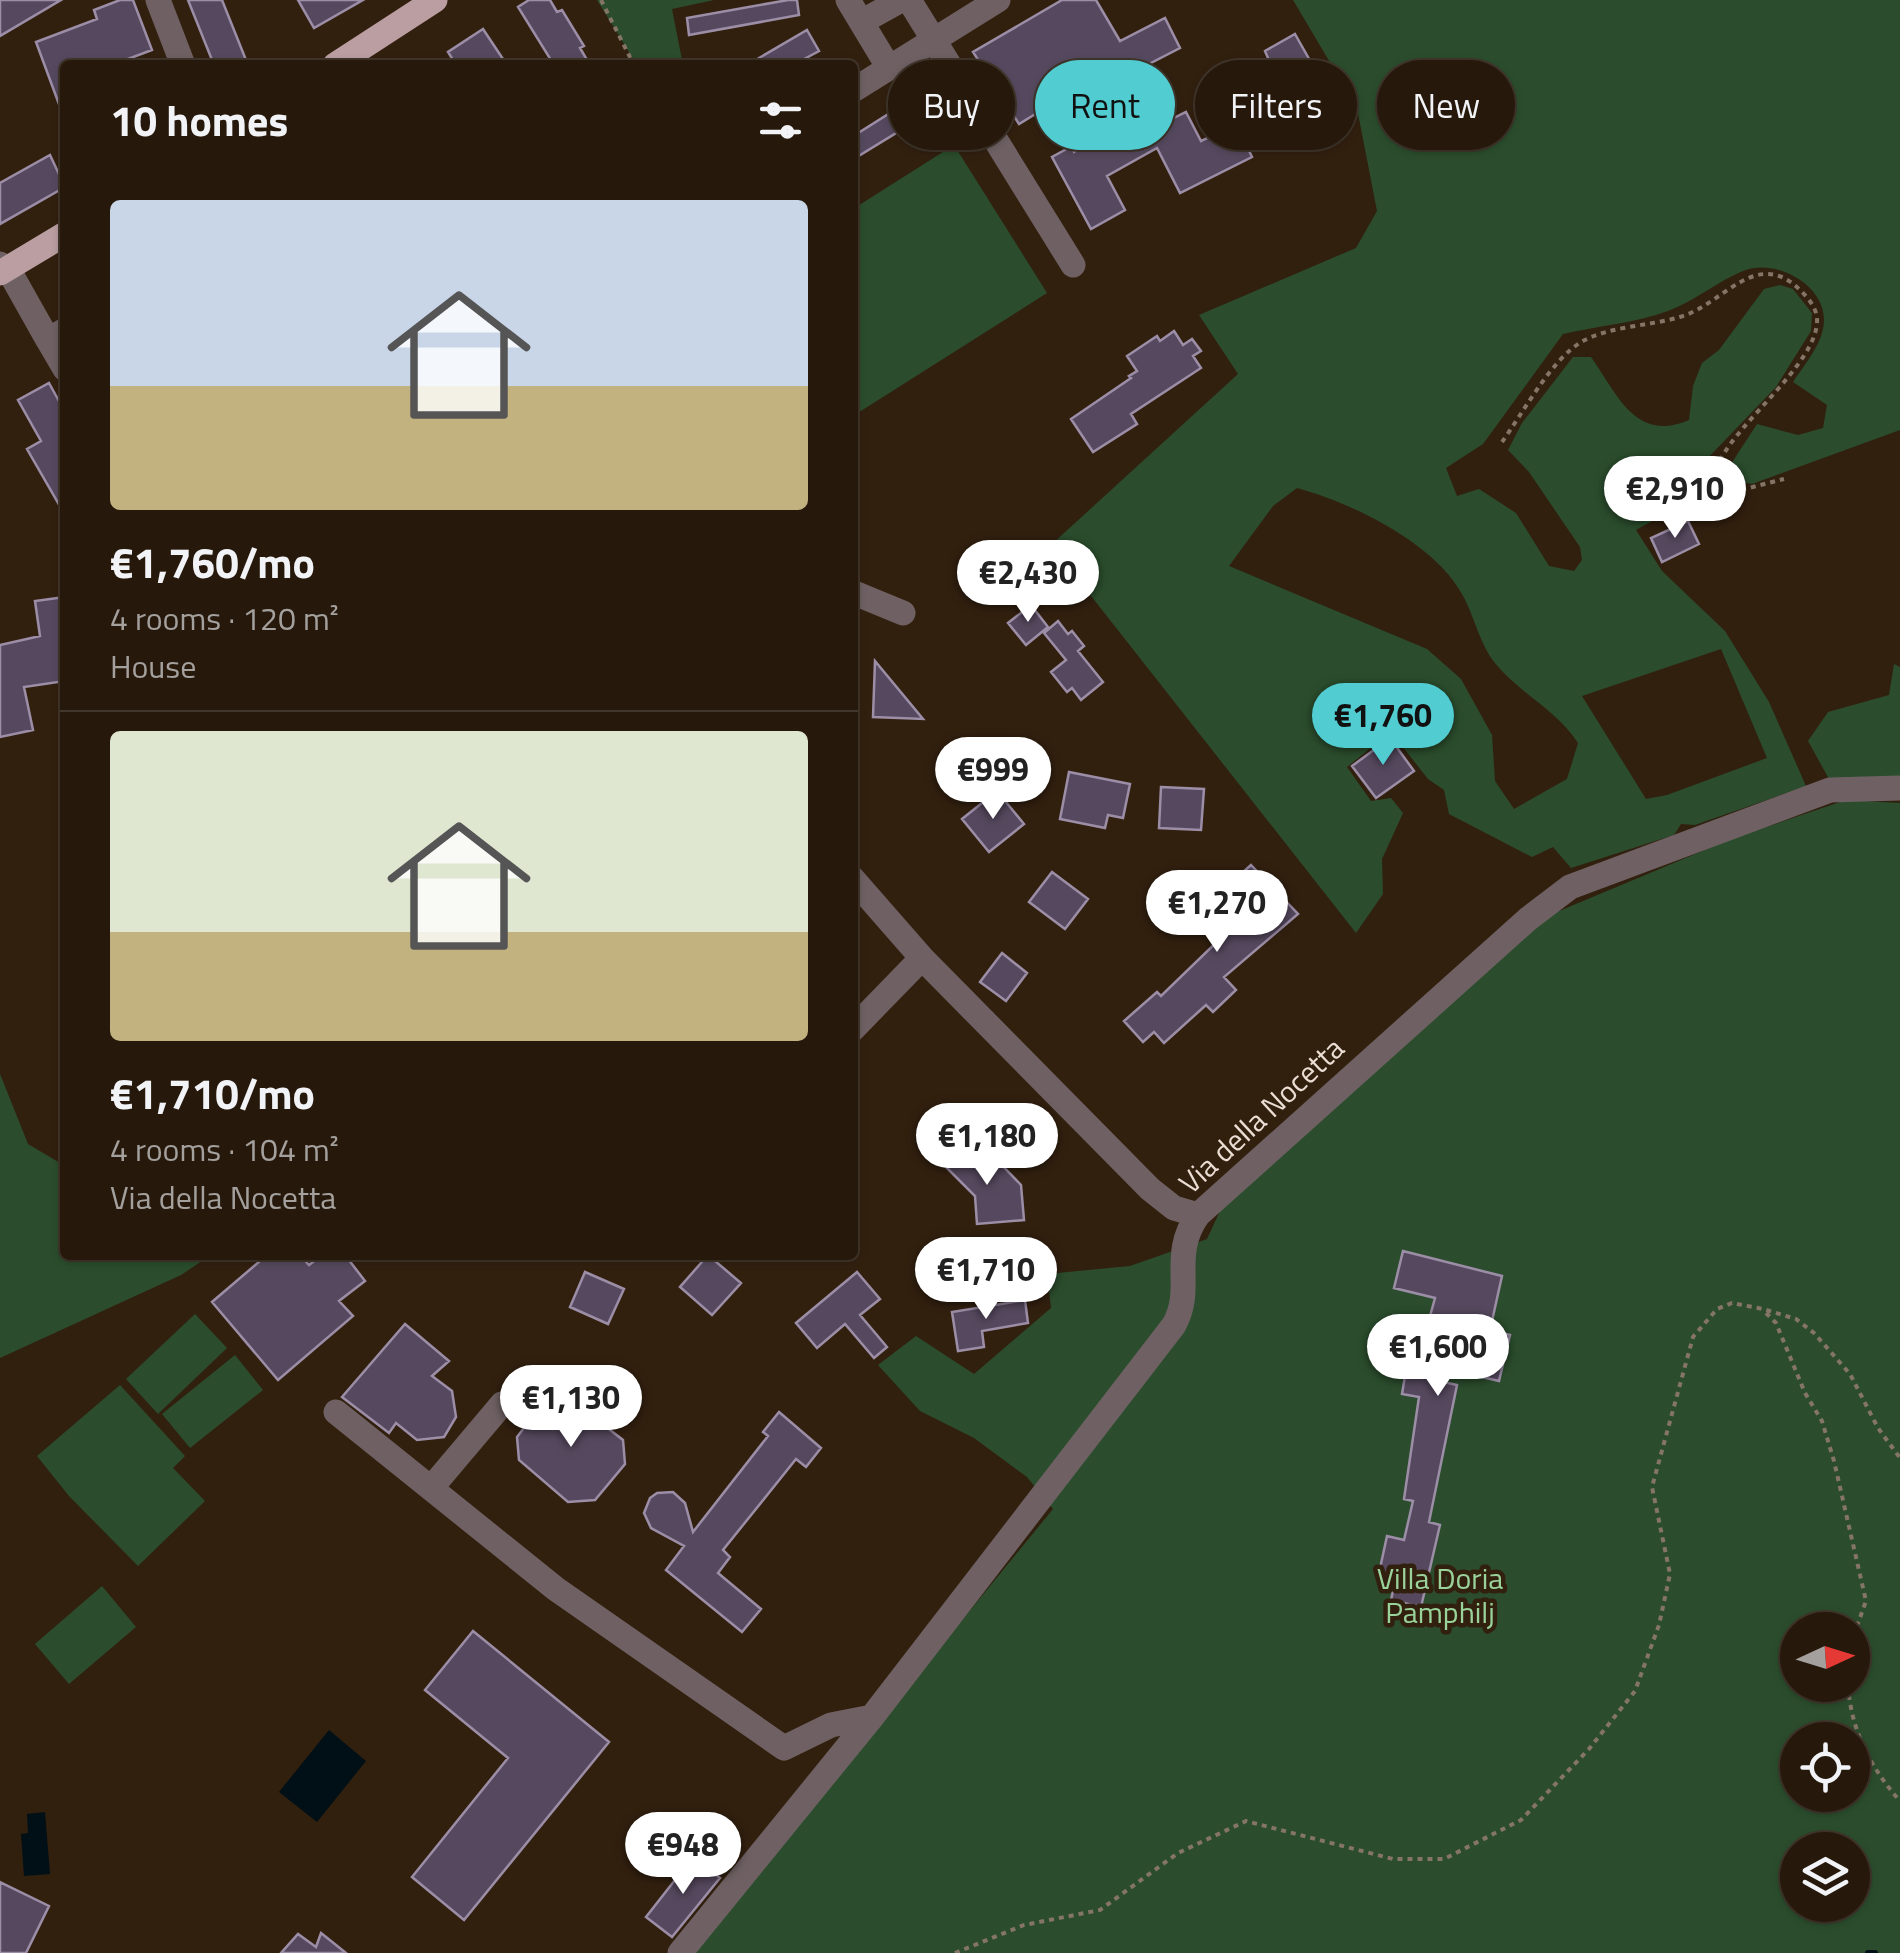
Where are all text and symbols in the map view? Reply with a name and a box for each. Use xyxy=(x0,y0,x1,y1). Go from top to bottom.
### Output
chip: Buy xyxy=(888,60,1015,150)
chip: Rent xyxy=(1035,60,1175,150)
chip: Filters xyxy=(1195,60,1357,150)
chip: New xyxy=(1377,60,1515,150)
text: 10 homes xyxy=(110,88,288,152)
icon: filters xyxy=(753,93,808,148)
icon: home xyxy=(369,265,549,445)
pin: €2,910 xyxy=(1594,456,1756,541)
text: €2,910 xyxy=(1626,464,1724,512)
text: €1,760/mo xyxy=(110,530,315,594)
pin: €2,430 xyxy=(947,540,1109,625)
text: €2,430 xyxy=(979,548,1077,596)
text: 4 rooms · 120 m² xyxy=(110,594,339,642)
text: House xyxy=(110,642,196,690)
pin: €1,760 xyxy=(1302,683,1464,768)
text: €1,760 xyxy=(1334,691,1432,739)
pin: €999 xyxy=(934,737,1052,822)
text: €999 xyxy=(957,745,1029,793)
icon: home xyxy=(369,796,549,976)
pin: €1,270 xyxy=(1136,870,1298,955)
text: €1,270 xyxy=(1168,878,1266,926)
street label: Via della Nocetta xyxy=(1168,1026,1354,1204)
text: €1,710/mo xyxy=(110,1061,315,1125)
pin: €1,180 xyxy=(906,1103,1068,1188)
text: €1,180 xyxy=(938,1111,1036,1159)
text: 4 rooms · 104 m² xyxy=(110,1125,339,1173)
text: Via della Nocetta xyxy=(110,1173,336,1221)
pin: €1,710 xyxy=(905,1237,1067,1322)
text: €1,710 xyxy=(937,1245,1035,1293)
pin: €1,600 xyxy=(1357,1314,1519,1399)
text: €1,600 xyxy=(1389,1322,1487,1370)
pin: €1,130 xyxy=(490,1365,652,1450)
text: €1,130 xyxy=(522,1373,620,1421)
park label: Villa Doria Pamphilj xyxy=(1377,1555,1503,1635)
north arrow xyxy=(1780,1612,1870,1702)
map controls xyxy=(1780,1612,1870,1922)
button: locate xyxy=(1780,1722,1870,1812)
pin: €948 xyxy=(624,1812,742,1897)
text: €948 xyxy=(647,1820,719,1868)
button: layers xyxy=(1780,1832,1870,1922)

